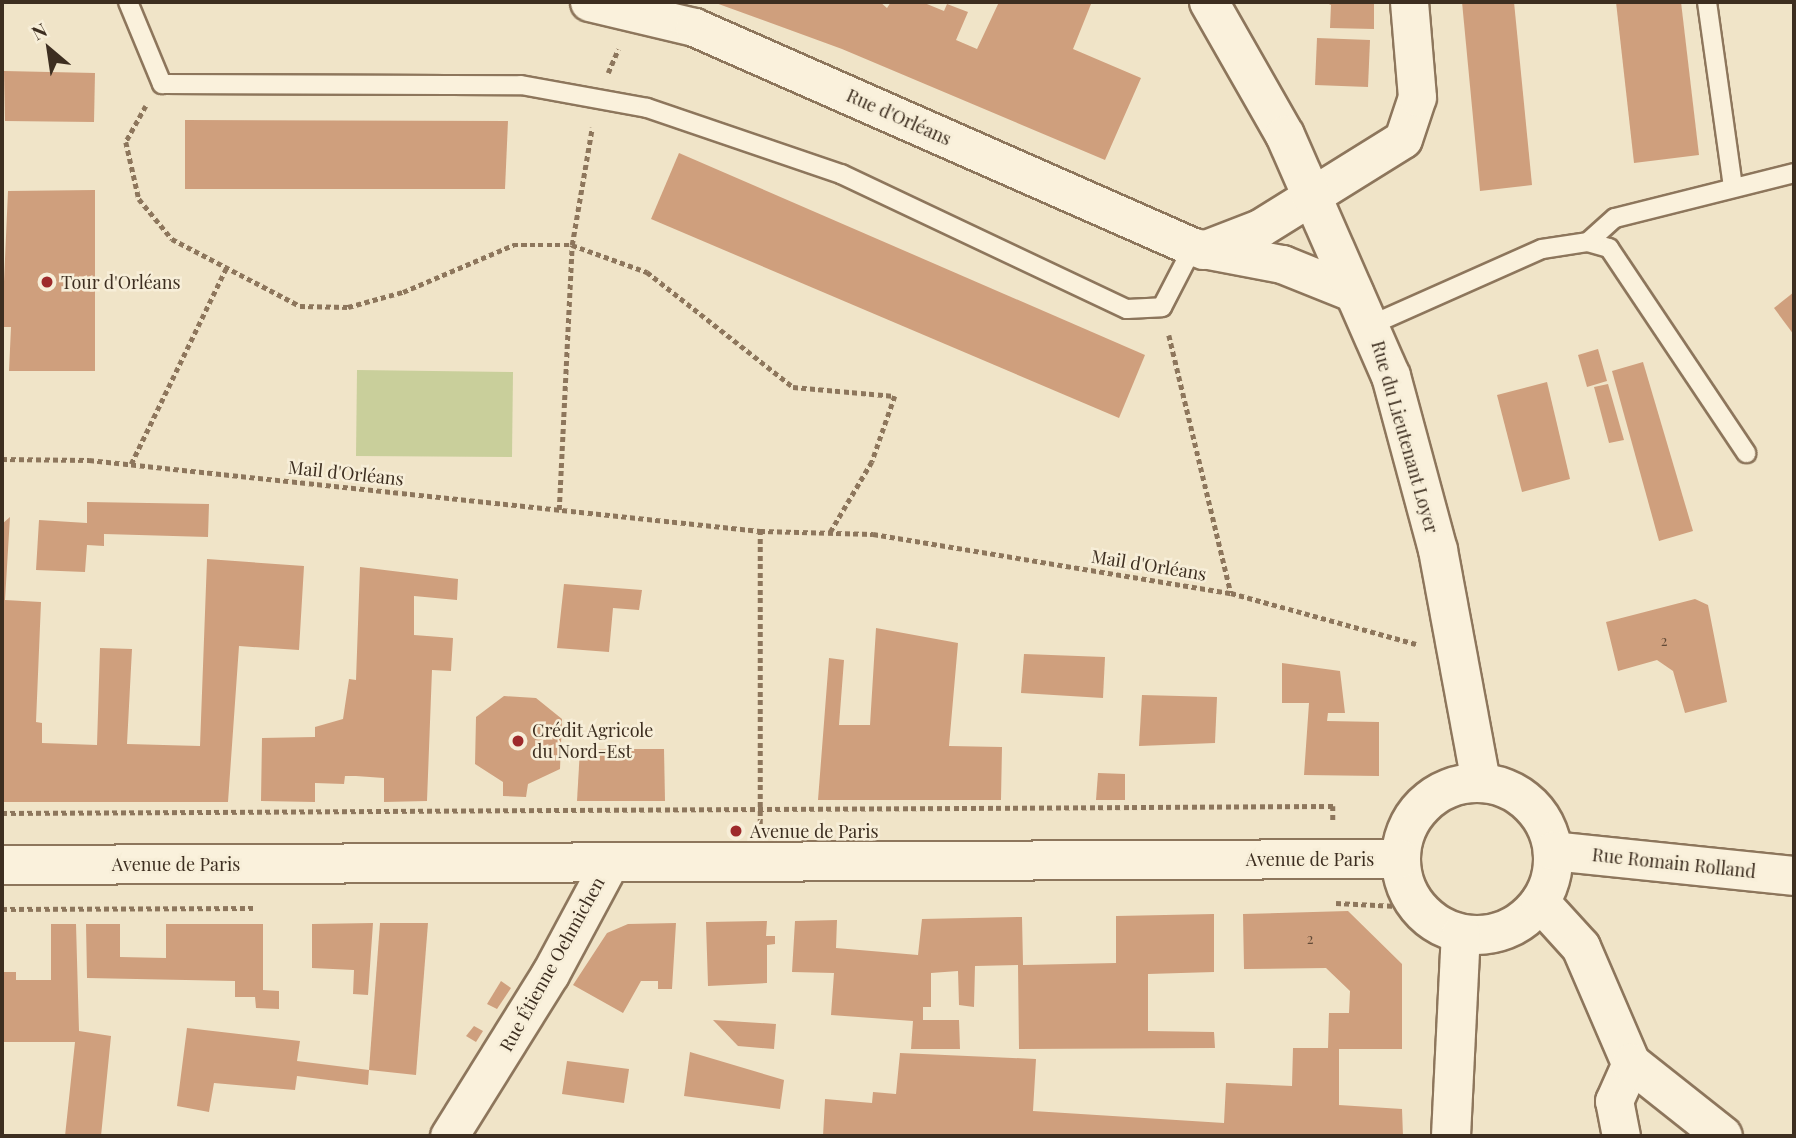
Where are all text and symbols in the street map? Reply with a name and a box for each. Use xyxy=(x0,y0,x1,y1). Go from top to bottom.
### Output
north arrow xyxy=(14,14,84,84)
text: N xyxy=(27,16,51,45)
street label: Rue d'Orléans xyxy=(843,84,955,150)
place label: Tour d'Orléans xyxy=(61,271,181,293)
marker: Tour d'Orléans xyxy=(39,274,55,290)
street label: Rue du Lieutenant Loyer xyxy=(1367,338,1443,536)
street label: Mail d'Orléans xyxy=(287,456,405,490)
street label: Mail d'Orléans xyxy=(1090,545,1208,585)
house number: 2 xyxy=(1661,633,1667,649)
place label: Crédit Agricole du Nord-Est xyxy=(532,720,654,762)
marker: Crédit Agricole du Nord-Est xyxy=(510,733,526,749)
place label: Avenue de Paris xyxy=(750,820,879,842)
marker: Avenue de Paris xyxy=(728,823,744,839)
street label: Rue Romain Rolland xyxy=(1591,844,1757,882)
street label: Avenue de Paris xyxy=(1246,848,1374,870)
street label: Avenue de Paris xyxy=(112,853,240,875)
street label: Rue Étienne Oehmichen xyxy=(495,873,609,1055)
house number: 2 xyxy=(1307,931,1313,947)

